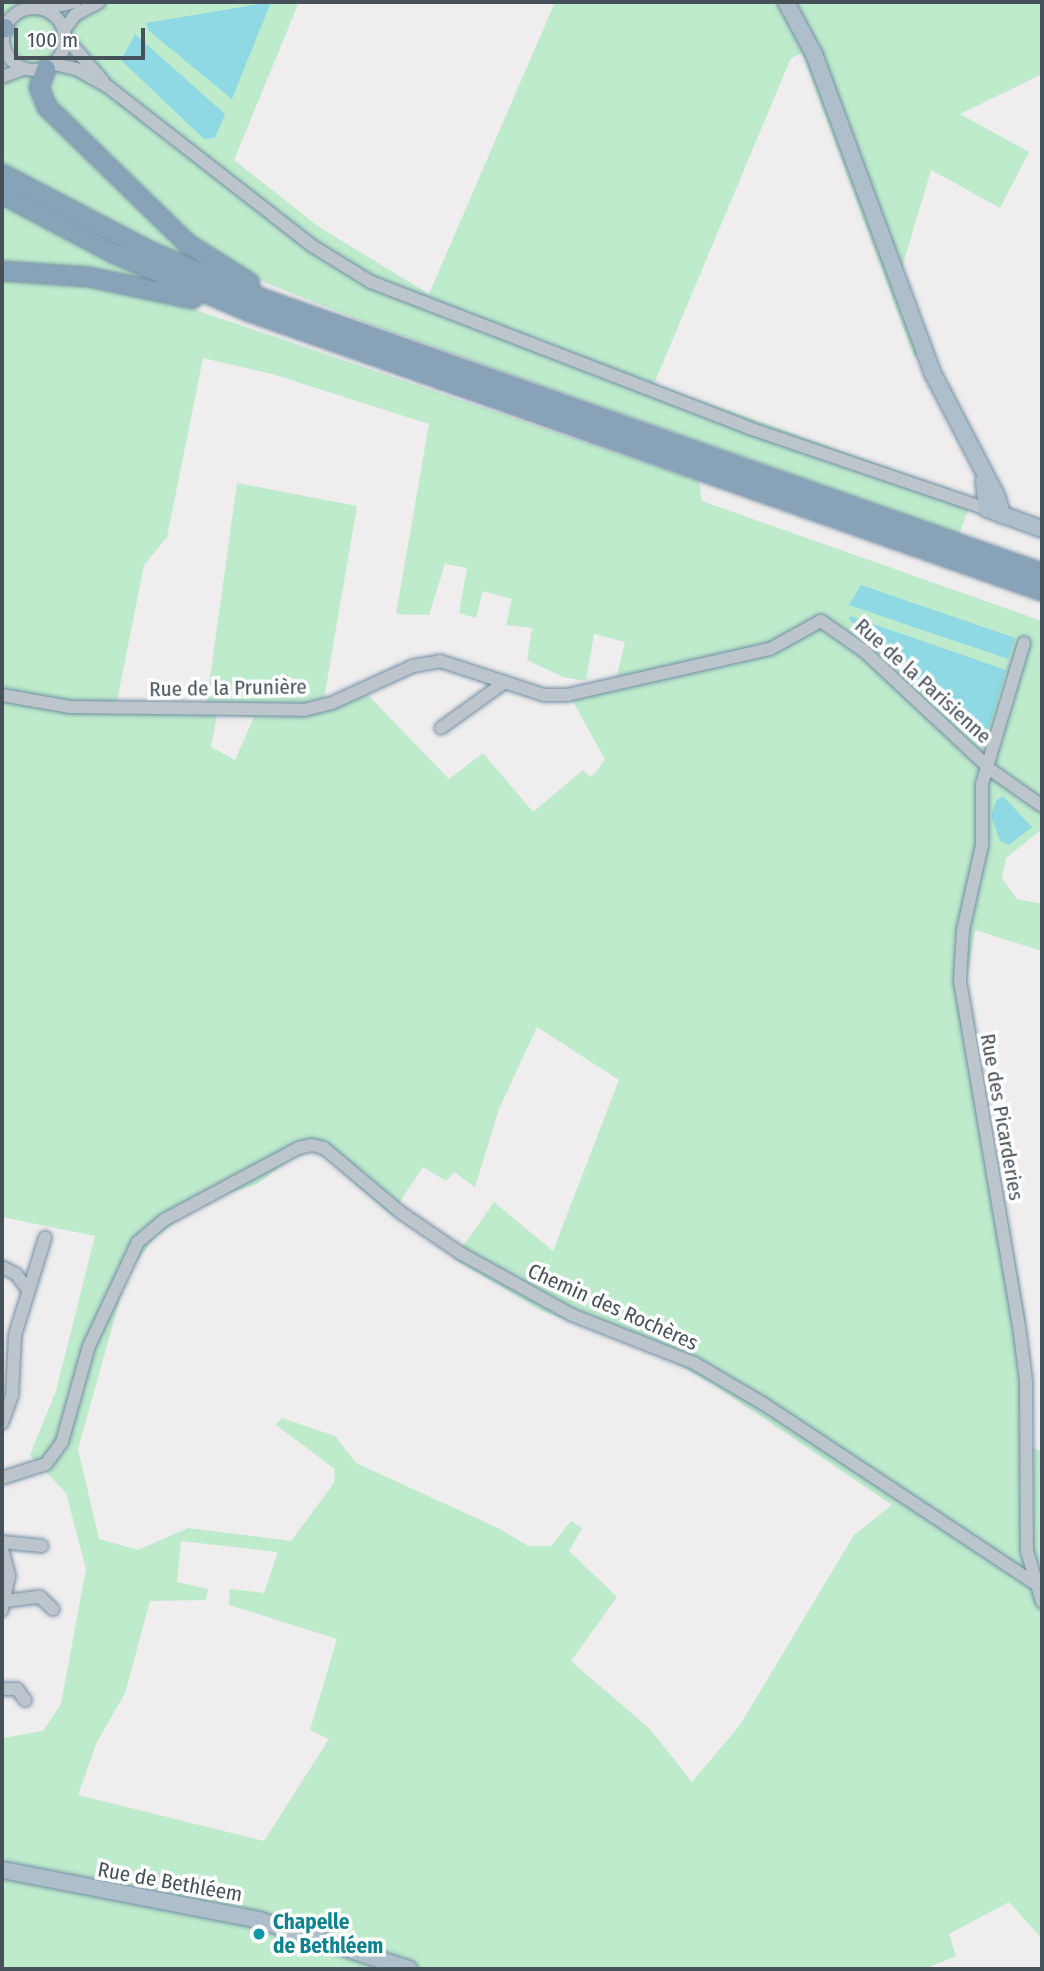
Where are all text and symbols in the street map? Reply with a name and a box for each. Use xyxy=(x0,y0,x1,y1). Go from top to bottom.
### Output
scale bar xyxy=(18,14,149,58)
text: 100 m xyxy=(27,27,78,53)
street label: Rue de la Parisienne xyxy=(850,613,996,749)
street label: Rue de la Prunière xyxy=(149,674,307,702)
street label: Rue des Picarderies xyxy=(975,1032,1029,1202)
street label: Chemin des Rochères xyxy=(524,1258,702,1356)
street label: Rue de Bethléem xyxy=(96,1857,244,1907)
place label: Chapelle de Bethléem xyxy=(273,1909,383,1959)
marker: Chapelle de Bethléem xyxy=(251,1926,267,1942)

